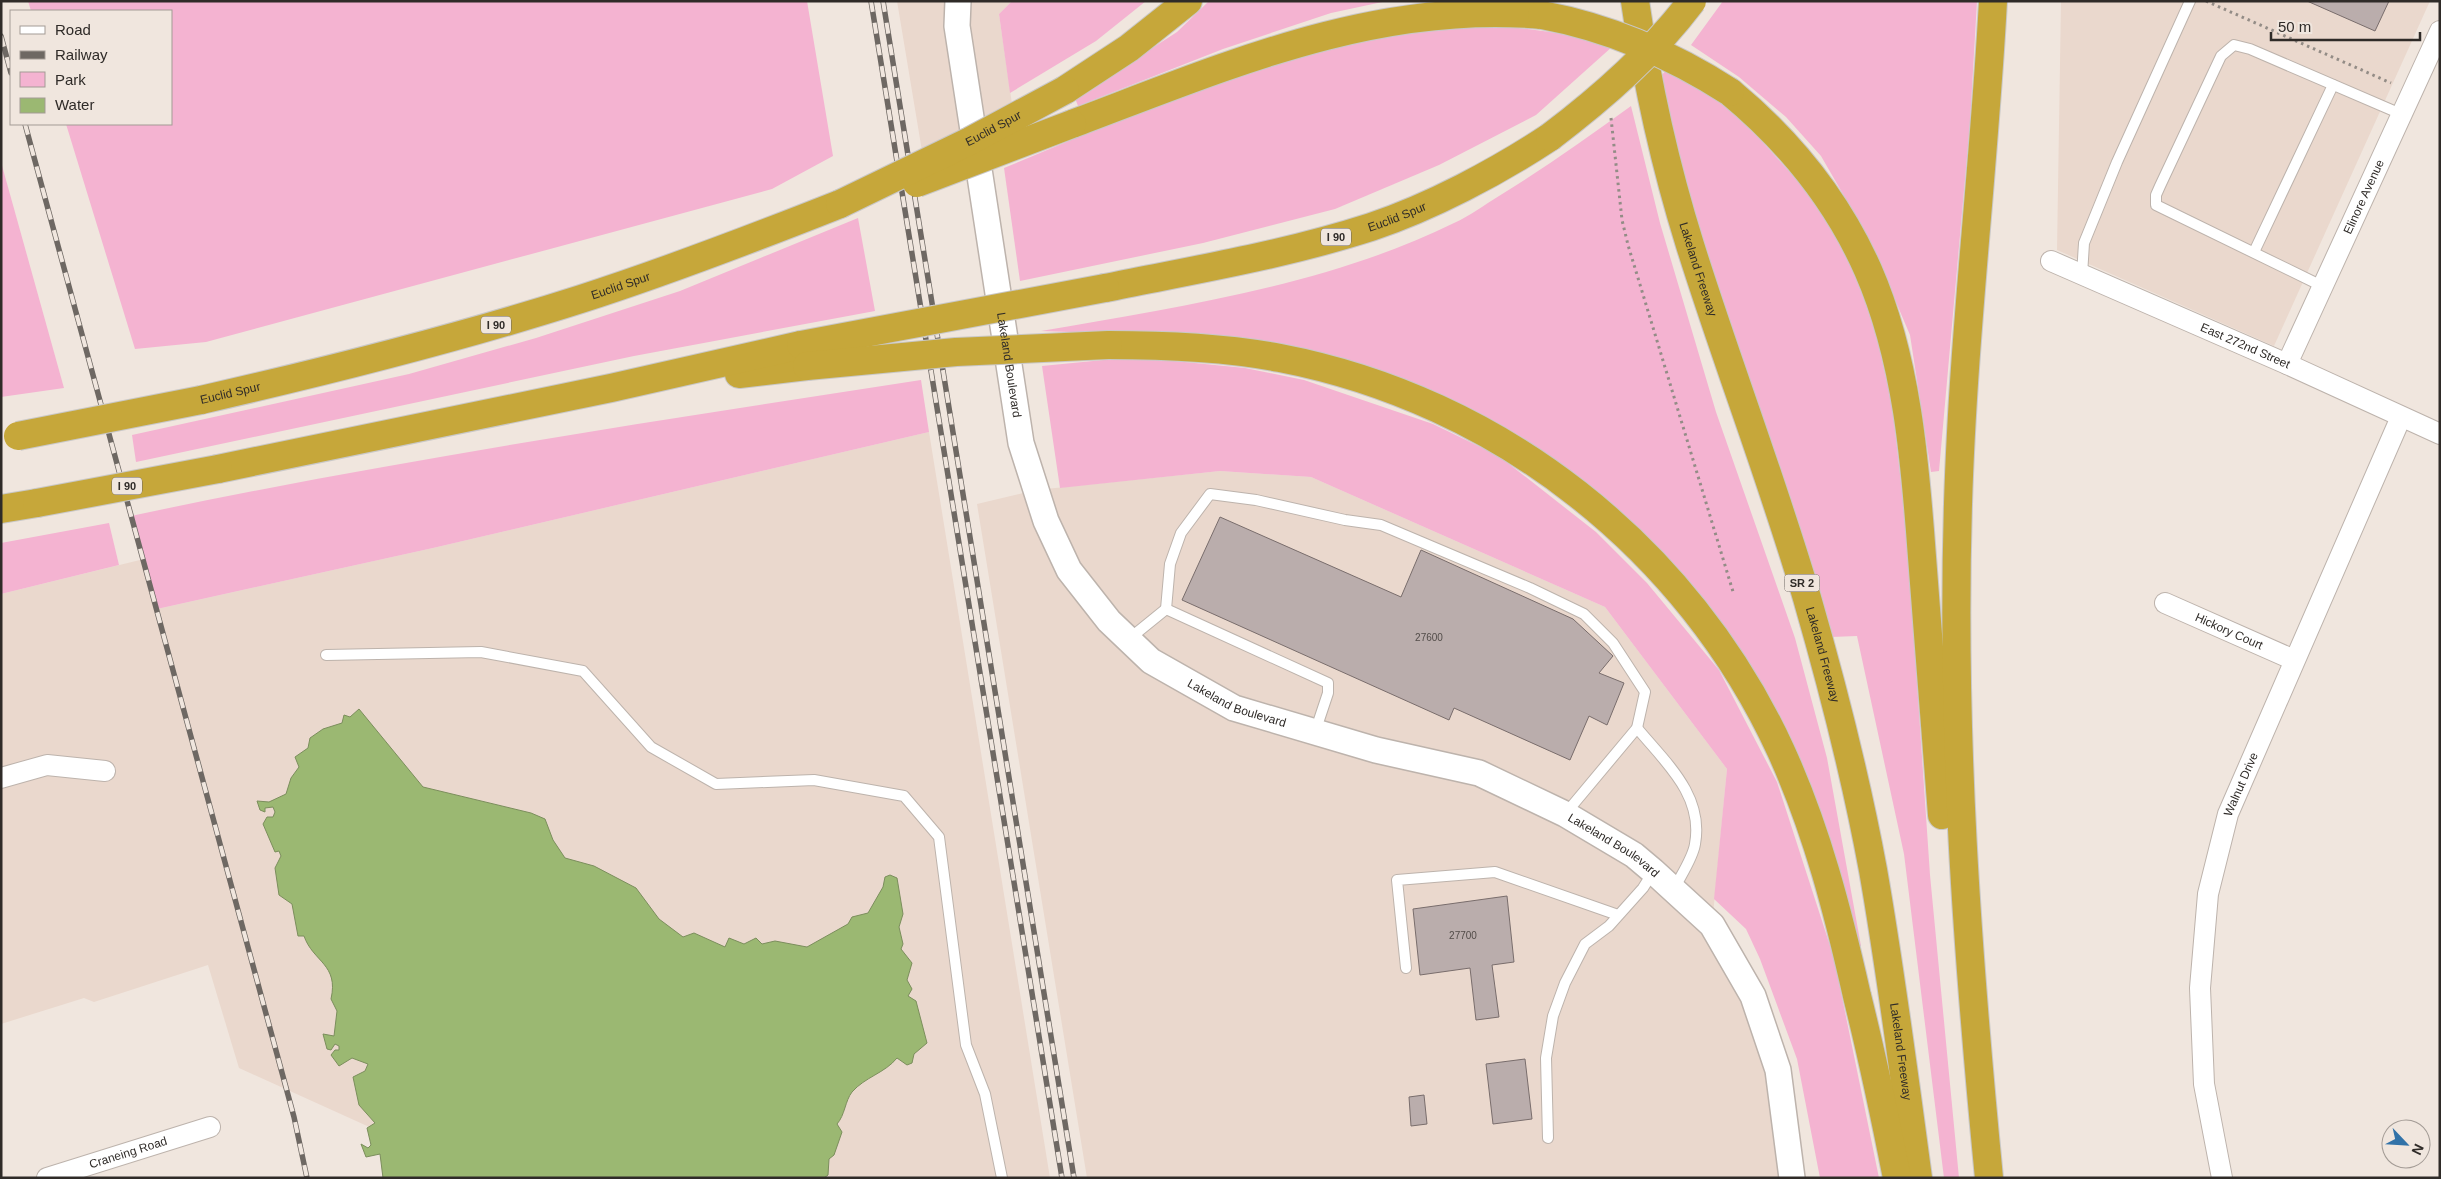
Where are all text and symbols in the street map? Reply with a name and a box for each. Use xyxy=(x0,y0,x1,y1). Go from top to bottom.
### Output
legend xyxy=(10,10,172,125)
scale bar xyxy=(2271,10,2420,42)
text: 50 m xyxy=(2278,18,2311,35)
text: Road xyxy=(55,21,91,38)
text: Railway xyxy=(55,46,108,63)
text: Park xyxy=(55,71,86,88)
text: Water xyxy=(55,96,94,113)
street label: Euclid Spur xyxy=(963,108,1024,149)
street label: Elinore Avenue xyxy=(2341,157,2387,236)
street label: Euclid Spur xyxy=(1366,199,1428,235)
street label: Lakeland Freeway xyxy=(1676,221,1720,318)
road number: I 90 xyxy=(1321,228,1351,246)
street label: Euclid Spur xyxy=(589,269,652,302)
street label: Lakeland Boulevard xyxy=(994,311,1024,419)
road number: I 90 xyxy=(481,316,511,334)
street label: East 272nd Street xyxy=(2198,320,2293,372)
street label: Euclid Spur xyxy=(199,379,262,407)
road number: I 90 xyxy=(112,478,142,494)
road number: SR 2 xyxy=(1784,574,1820,592)
street label: Lakeland Freeway xyxy=(1803,605,1842,704)
street label: Hickory Court xyxy=(2193,610,2266,653)
house number: 27600 xyxy=(1415,632,1443,643)
street label: Lakeland Boulevard xyxy=(1185,676,1288,730)
street label: Walnut Drive xyxy=(2221,750,2261,818)
street label: Lakeland Boulevard xyxy=(1566,810,1662,880)
house number: 27700 xyxy=(1449,930,1477,941)
street label: Lakeland Freeway xyxy=(1887,1002,1914,1101)
north arrow xyxy=(2381,1119,2431,1169)
street label: Craneing Road xyxy=(87,1134,169,1171)
text: N xyxy=(2408,1142,2427,1157)

